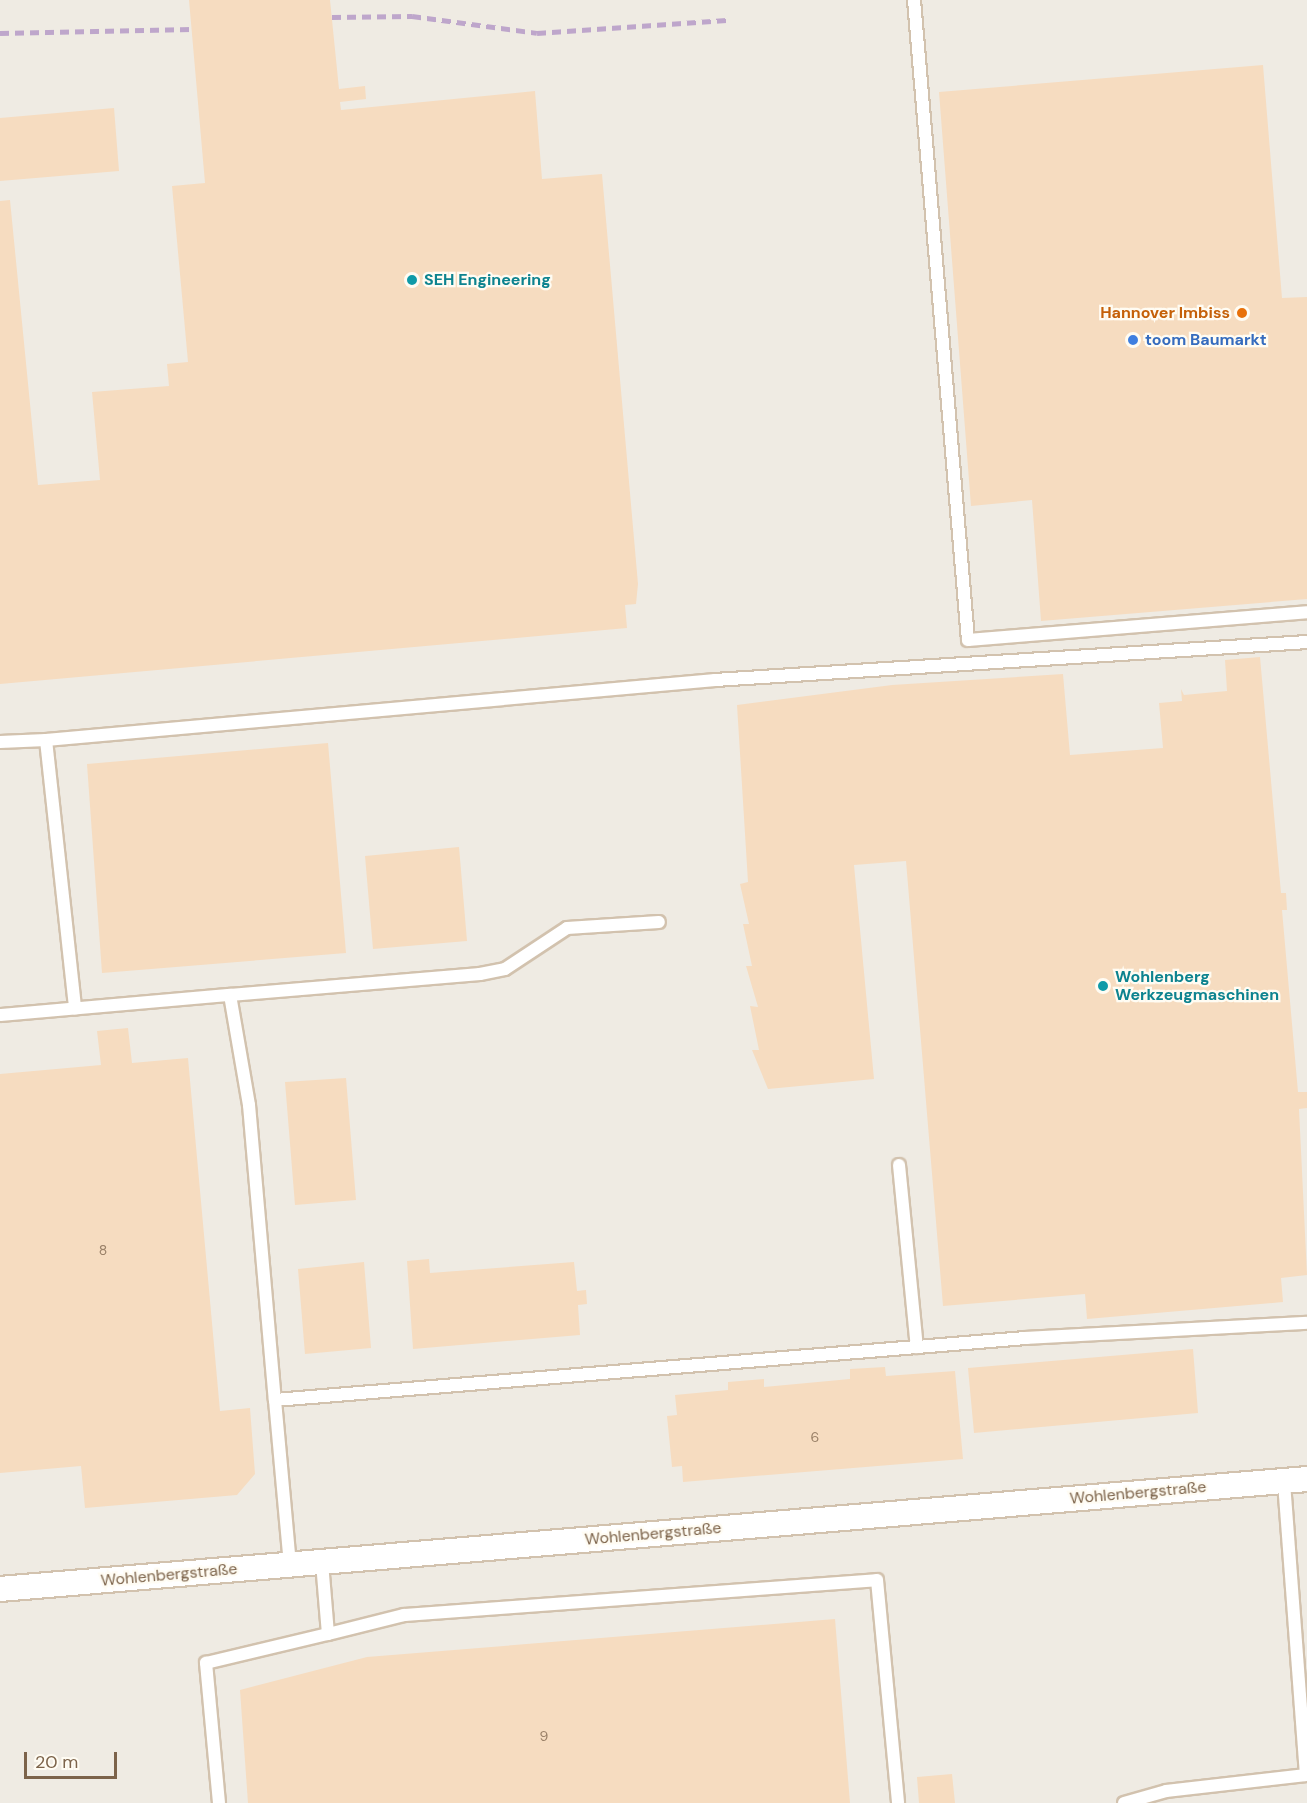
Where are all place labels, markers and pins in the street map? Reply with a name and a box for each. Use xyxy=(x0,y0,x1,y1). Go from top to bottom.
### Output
place label: SEH Engineering xyxy=(424,270,551,290)
marker: SEH Engineering xyxy=(405,273,419,287)
place label: Hannover Imbiss xyxy=(1100,303,1230,323)
marker: Hannover Imbiss xyxy=(1235,306,1249,320)
place label: toom Baumarkt xyxy=(1145,330,1267,350)
marker: toom Baumarkt xyxy=(1126,333,1140,347)
place label: Wohlenberg Werkzeugmaschinen xyxy=(1115,967,1279,1005)
marker: Wohlenberg Werkzeugmaschinen xyxy=(1096,979,1110,993)

